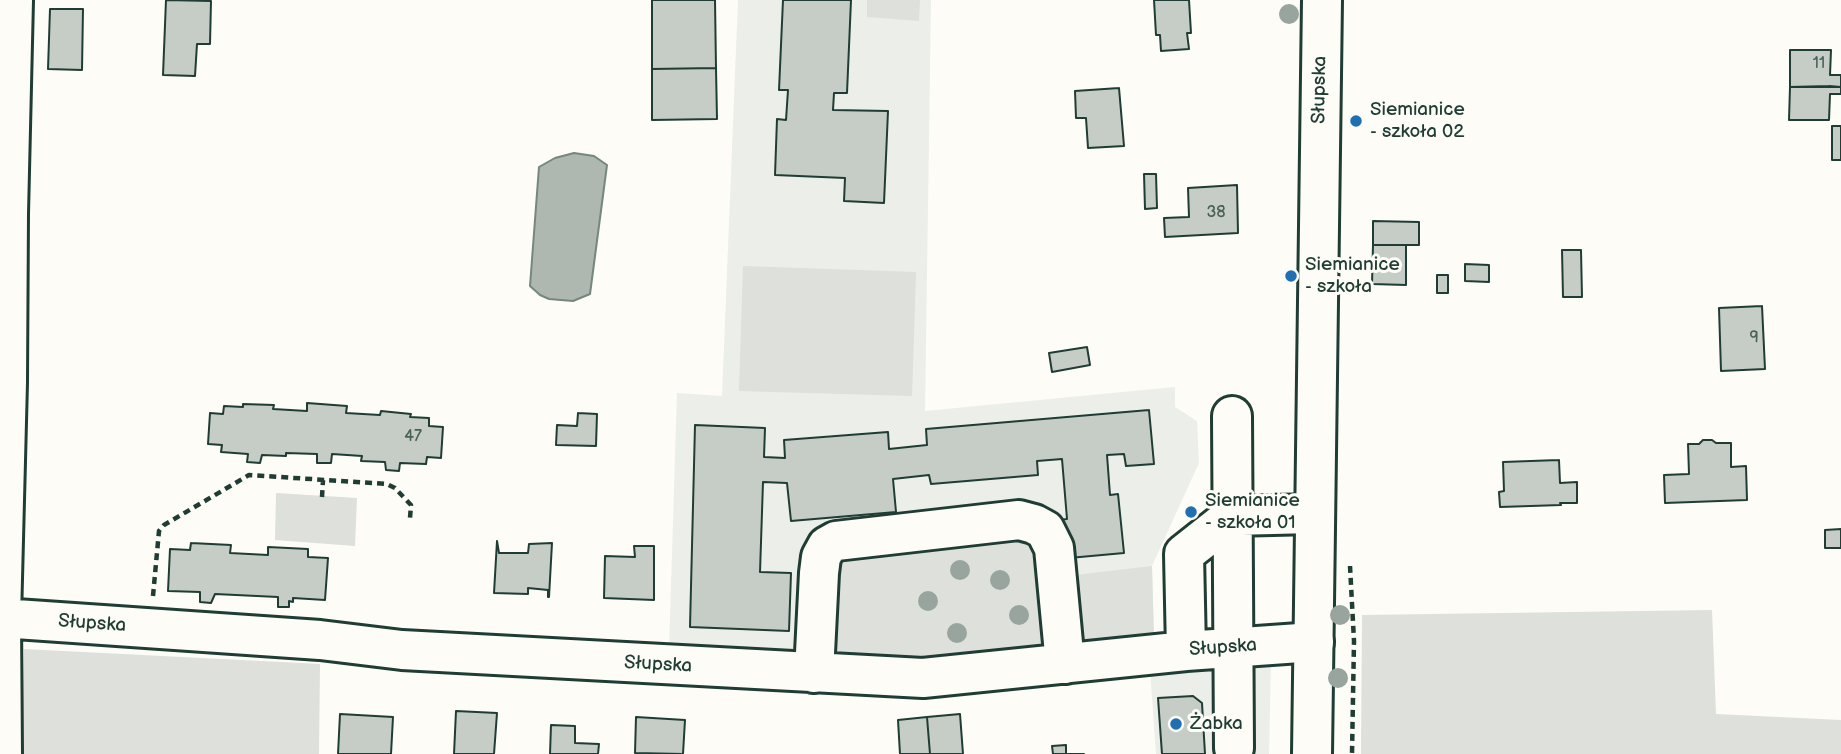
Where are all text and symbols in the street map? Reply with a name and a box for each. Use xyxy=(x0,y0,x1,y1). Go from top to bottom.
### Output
house number: 11 xyxy=(1813,54,1825,74)
street label: Słupska xyxy=(1308,56,1332,124)
place label: Siemianice - szkoła 02 xyxy=(1370,99,1465,143)
marker: Siemianice - szkoła 02 xyxy=(1348,113,1364,129)
house number: 38 xyxy=(1206,203,1226,223)
place label: Siemianice - szkoła xyxy=(1305,254,1400,298)
marker: Siemianice - szkoła xyxy=(1283,268,1299,284)
house number: 9 xyxy=(1749,328,1759,348)
house number: 47 xyxy=(404,427,422,447)
place label: Siemianice - szkoła 01 xyxy=(1205,490,1300,534)
marker: Siemianice - szkoła 01 xyxy=(1183,504,1199,520)
street label: Słupska xyxy=(57,610,127,638)
street label: Słupska xyxy=(1188,634,1258,662)
street label: Słupska xyxy=(623,652,693,678)
place label: Żabka xyxy=(1190,713,1243,735)
marker: Żabka xyxy=(1168,716,1184,732)

